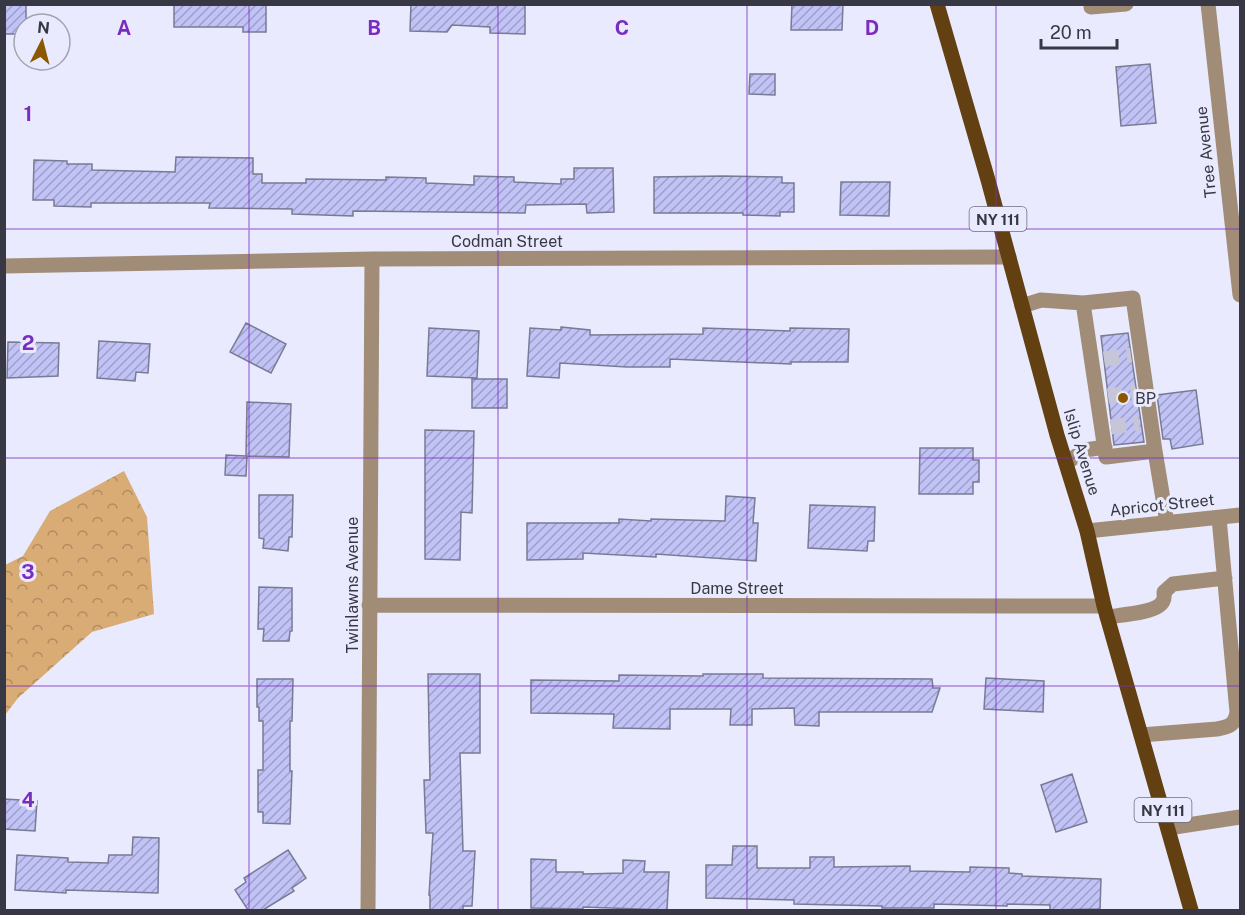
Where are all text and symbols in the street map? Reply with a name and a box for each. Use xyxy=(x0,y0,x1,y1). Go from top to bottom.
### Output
north arrow xyxy=(12,12,72,72)
scale bar xyxy=(1041,12,1118,50)
text: A xyxy=(117,16,131,40)
text: B xyxy=(367,16,381,40)
text: C xyxy=(615,16,629,40)
text: D xyxy=(865,16,879,40)
text: N xyxy=(36,17,51,38)
text: 20 m xyxy=(1050,22,1092,43)
text: 1 xyxy=(24,102,32,126)
street label: Tree Avenue xyxy=(1192,105,1220,199)
road number: NY 111 xyxy=(970,207,1026,231)
street label: Codman Street xyxy=(451,232,563,251)
text: 2 xyxy=(22,331,34,355)
place label: BP xyxy=(1135,389,1156,408)
marker: BP xyxy=(1116,391,1130,405)
street label: Islip Avenue xyxy=(1060,406,1104,498)
street label: Apricot Street xyxy=(1109,490,1215,520)
street label: Twinlawns Avenue xyxy=(343,517,362,653)
text: 3 xyxy=(21,560,35,584)
street label: Dame Street xyxy=(690,579,784,598)
text: 4 xyxy=(21,788,35,812)
road number: NY 111 xyxy=(1134,798,1192,822)

